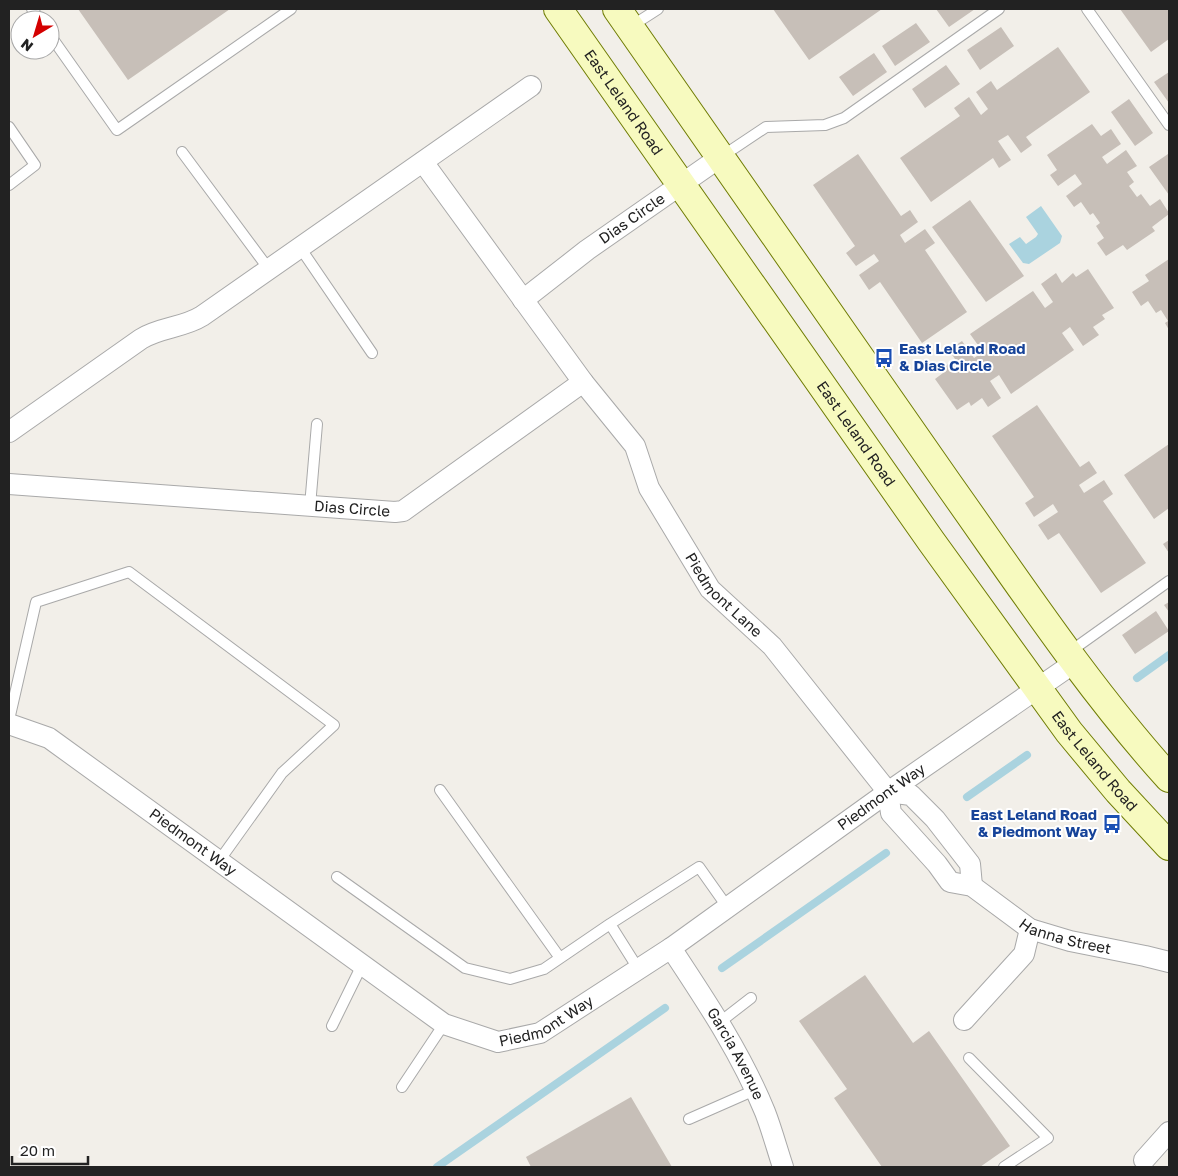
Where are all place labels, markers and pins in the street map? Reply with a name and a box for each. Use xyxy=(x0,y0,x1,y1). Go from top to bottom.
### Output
place label: East Leland Road & Dias Circle xyxy=(899,339,1025,374)
bus stop icon: East Leland Road & Dias Circle xyxy=(873,347,895,369)
place label: East Leland Road & Piedmont Way xyxy=(971,805,1097,840)
bus stop icon: East Leland Road & Piedmont Way xyxy=(1101,813,1123,835)

